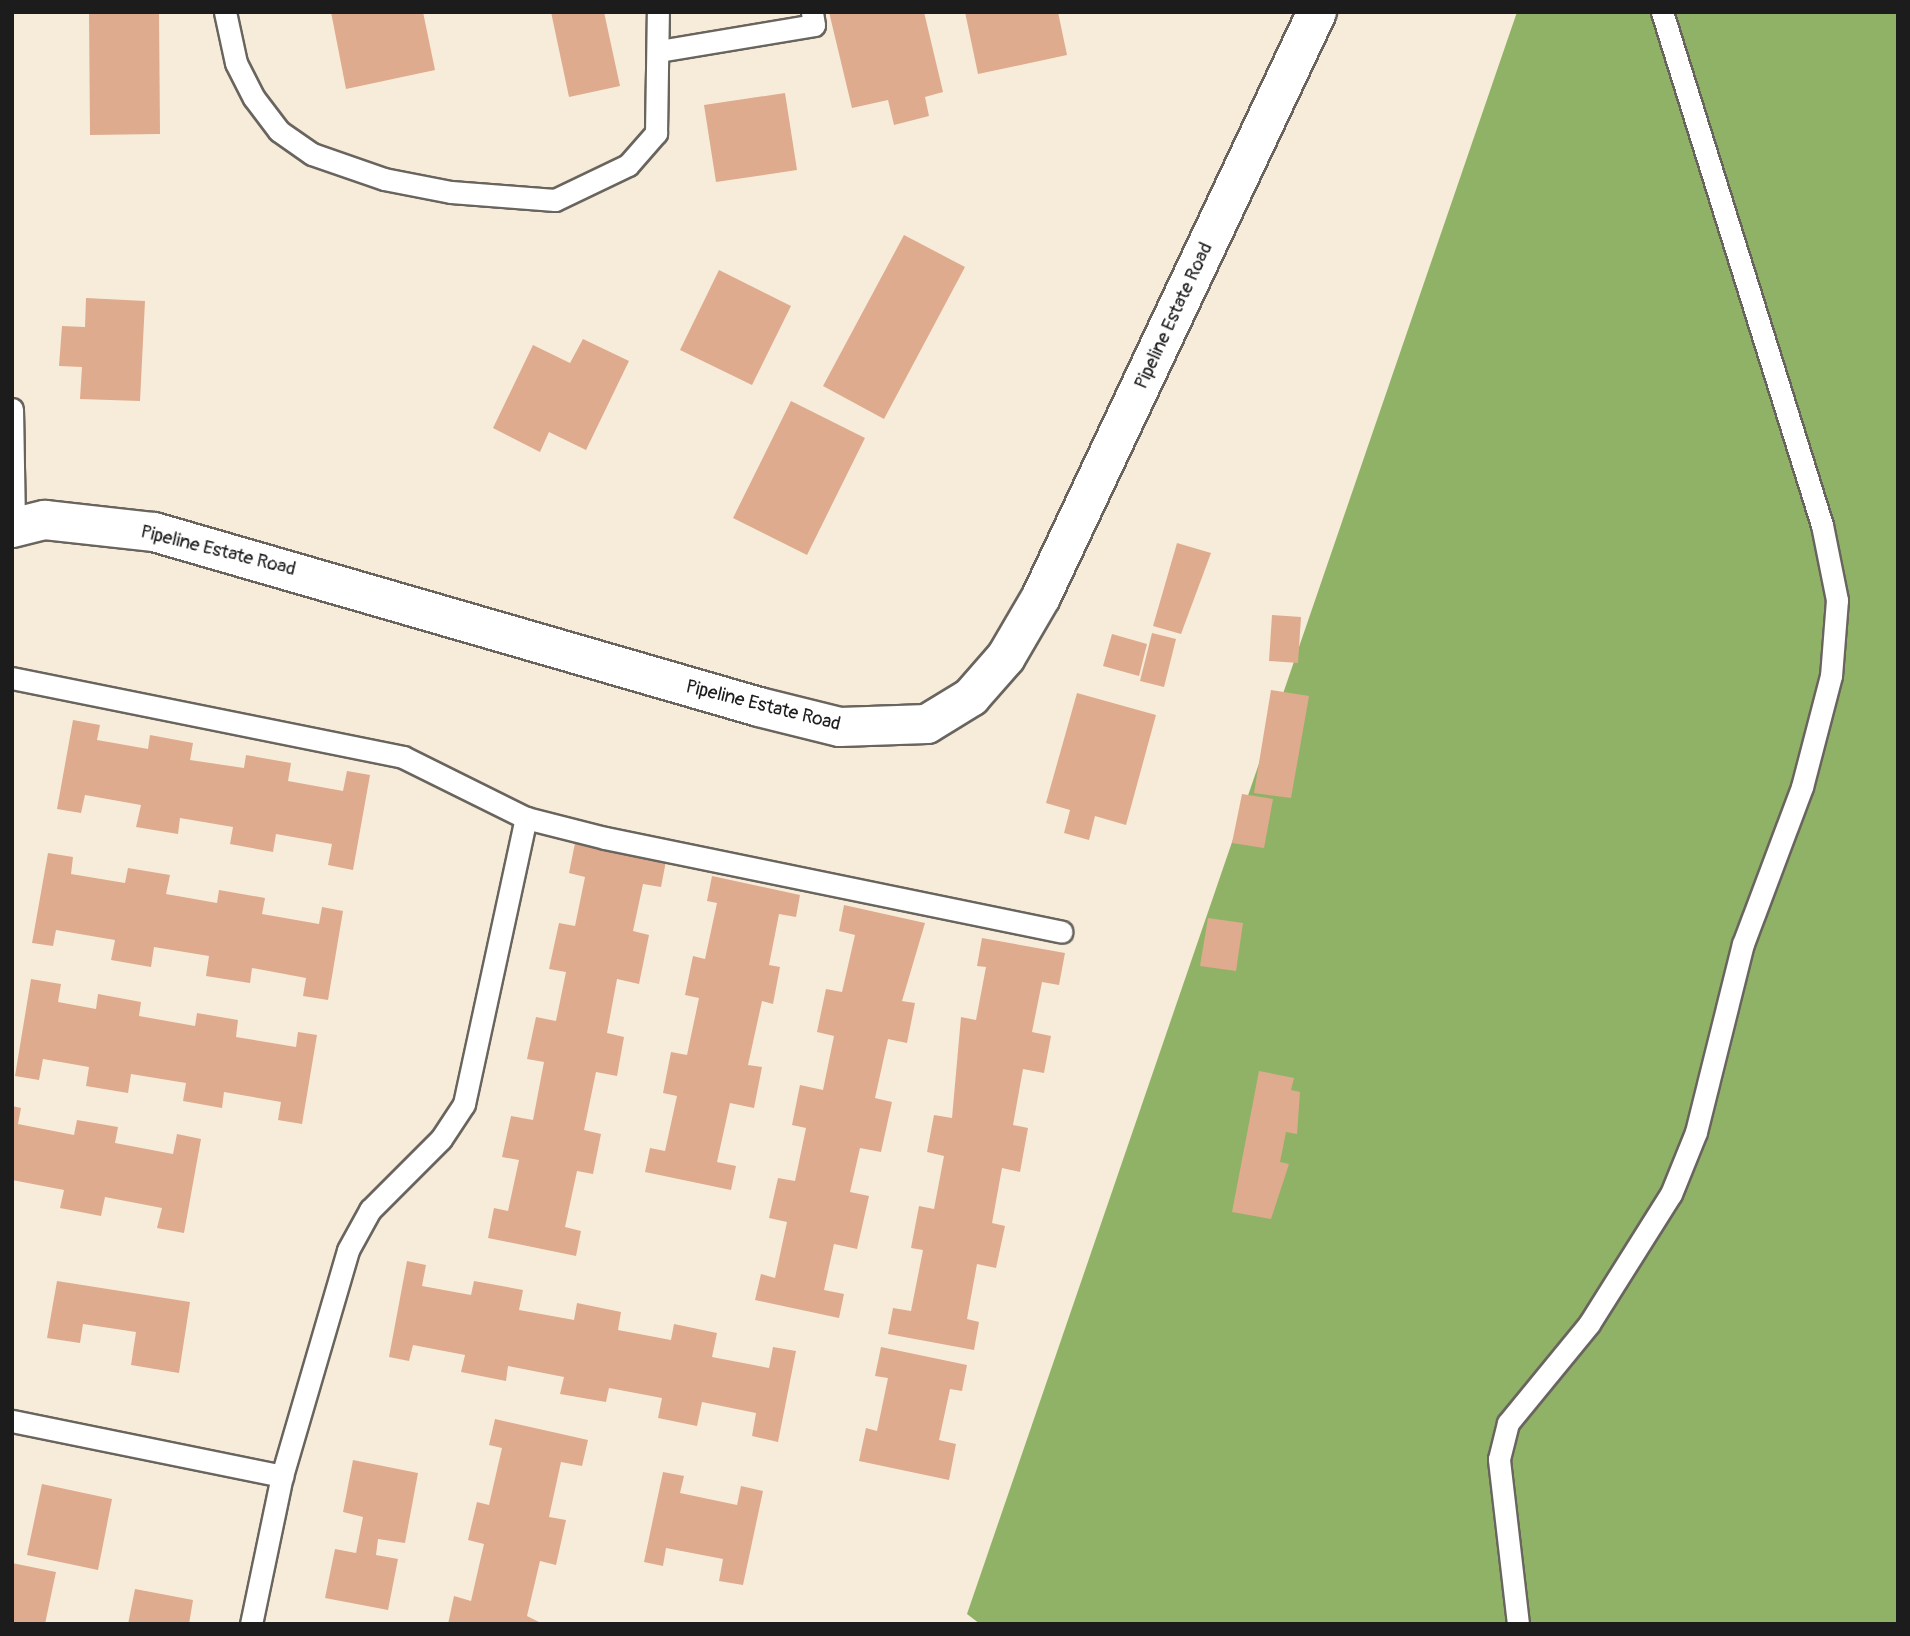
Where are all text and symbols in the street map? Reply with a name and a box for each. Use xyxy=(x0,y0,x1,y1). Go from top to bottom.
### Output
street label: Pipeline Estate Road xyxy=(1130,239,1218,393)
street label: Pipeline Estate Road xyxy=(138,521,298,581)
street label: Pipeline Estate Road xyxy=(683,676,843,736)

